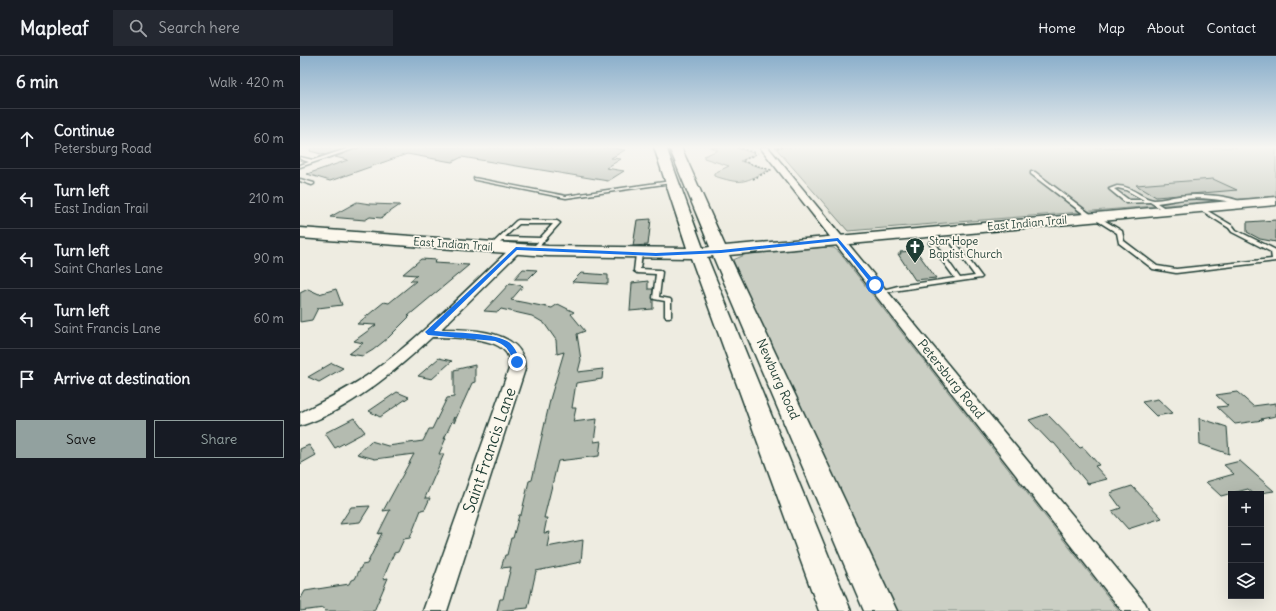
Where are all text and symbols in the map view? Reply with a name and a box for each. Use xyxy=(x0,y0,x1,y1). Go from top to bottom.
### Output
search box xyxy=(113,10,393,46)
text: Mapleaf xyxy=(20,16,89,40)
icon: search xyxy=(127,17,149,39)
text: Search here xyxy=(159,18,240,37)
text: Home xyxy=(1038,19,1076,37)
text: Map xyxy=(1098,19,1125,37)
text: About xyxy=(1147,19,1185,37)
text: Contact xyxy=(1207,19,1256,37)
text: 6 min xyxy=(16,71,58,93)
text: Walk · 420 m xyxy=(209,74,284,91)
text: Continue xyxy=(54,121,115,140)
icon: ahead xyxy=(16,128,38,150)
text: 60 m xyxy=(253,130,284,147)
text: Petersburg Road xyxy=(54,140,152,157)
text: Turn left xyxy=(54,181,109,200)
icon: left xyxy=(16,188,38,210)
text: 210 m xyxy=(249,190,284,207)
text: East Indian Trail xyxy=(54,200,148,217)
street label: East Indian Trail xyxy=(987,213,1067,233)
street label: East Indian Trail xyxy=(413,234,493,254)
place label: Star Hope Baptist Church xyxy=(929,234,1002,261)
church icon: Star Hope Baptist Church xyxy=(904,236,926,264)
text: Turn left xyxy=(54,241,109,260)
icon: left xyxy=(16,248,38,270)
text: 90 m xyxy=(253,250,284,267)
text: Saint Charles Lane xyxy=(54,260,163,277)
route start xyxy=(866,276,884,294)
text: Turn left xyxy=(54,301,109,320)
icon: left xyxy=(16,308,38,330)
text: 60 m xyxy=(253,310,284,327)
text: Saint Francis Lane xyxy=(54,320,161,337)
street label: Newburg Road xyxy=(753,336,804,422)
street label: Petersburg Road xyxy=(914,336,989,423)
route end xyxy=(508,353,526,371)
icon: arrive xyxy=(16,368,38,390)
text: Arrive at destination xyxy=(54,369,190,388)
street label: Saint Francis Lane xyxy=(458,385,520,515)
button: Save xyxy=(16,420,146,458)
button: Share xyxy=(154,420,284,458)
map controls xyxy=(1228,491,1264,599)
button: + xyxy=(1228,491,1264,527)
button: − xyxy=(1228,527,1264,563)
button: layers xyxy=(1228,563,1264,599)

